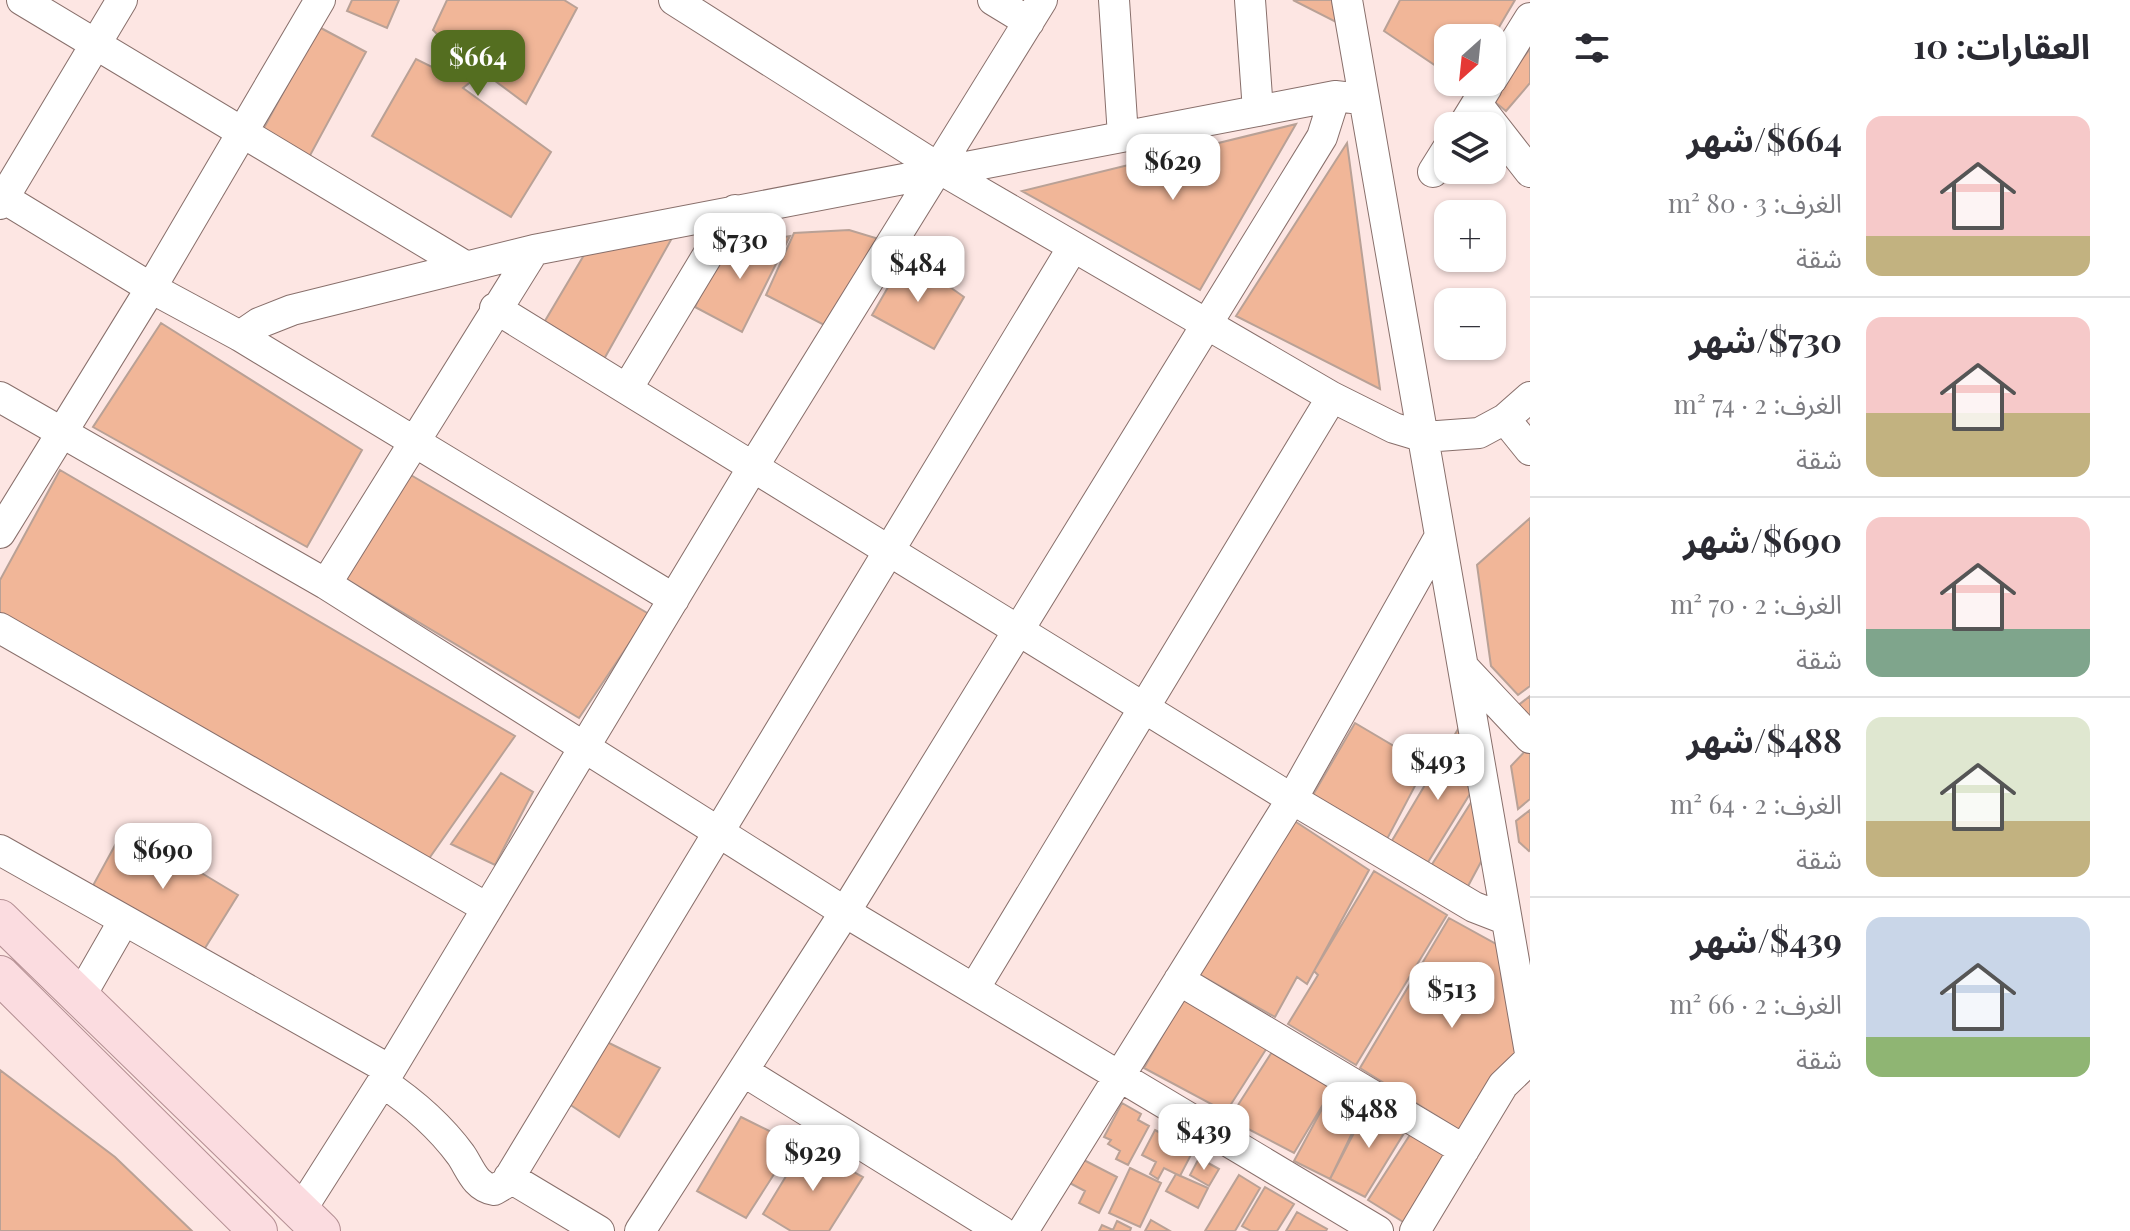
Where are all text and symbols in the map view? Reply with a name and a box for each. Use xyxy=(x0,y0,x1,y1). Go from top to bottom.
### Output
text: العقارات: 10 xyxy=(1913,22,2090,68)
north arrow xyxy=(1434,24,1506,96)
map controls xyxy=(1434,24,1506,360)
icon: filters xyxy=(1570,26,1614,70)
pin: $664 xyxy=(431,30,525,98)
text: $664 xyxy=(449,38,507,73)
button: layers xyxy=(1434,112,1506,184)
text: $664/شهر xyxy=(1687,115,1842,161)
pin: $629 xyxy=(1126,134,1220,202)
text: $629 xyxy=(1144,142,1202,177)
icon: home xyxy=(1930,148,2026,244)
text: الغرف: 3 · 80 m² xyxy=(1668,185,1842,220)
button: + xyxy=(1434,200,1506,272)
pin: $730 xyxy=(693,213,787,281)
text: $730 xyxy=(712,221,768,256)
pin: $484 xyxy=(871,236,965,304)
text: شقة xyxy=(1796,240,1842,275)
text: $484 xyxy=(890,244,946,279)
button: − xyxy=(1434,288,1506,360)
text: $730/شهر xyxy=(1689,316,1842,362)
icon: home xyxy=(1930,349,2026,445)
text: الغرف: 2 · 74 m² xyxy=(1674,386,1842,421)
text: شقة xyxy=(1796,441,1842,476)
text: $690/شهر xyxy=(1683,516,1842,562)
icon: home xyxy=(1930,549,2026,645)
text: الغرف: 2 · 70 m² xyxy=(1670,586,1842,621)
text: شقة xyxy=(1796,641,1842,676)
text: $488/شهر xyxy=(1687,716,1842,762)
pin: $493 xyxy=(1391,734,1485,802)
text: $493 xyxy=(1410,742,1466,777)
icon: home xyxy=(1930,749,2026,845)
text: الغرف: 2 · 64 m² xyxy=(1670,786,1842,821)
pin: $690 xyxy=(116,823,210,891)
text: $690 xyxy=(133,831,193,866)
text: شقة xyxy=(1796,841,1842,876)
text: $439/شهر xyxy=(1690,916,1842,962)
icon: home xyxy=(1930,949,2026,1045)
pin: $513 xyxy=(1405,962,1499,1030)
text: $513 xyxy=(1427,970,1477,1005)
text: الغرف: 2 · 66 m² xyxy=(1669,986,1842,1021)
text: شقة xyxy=(1796,1041,1842,1076)
pin: $488 xyxy=(1322,1082,1416,1150)
text: $488 xyxy=(1340,1090,1398,1125)
pin: $439 xyxy=(1157,1104,1251,1172)
text: $439 xyxy=(1176,1112,1232,1147)
pin: $929 xyxy=(766,1125,860,1193)
text: $929 xyxy=(784,1133,842,1168)

